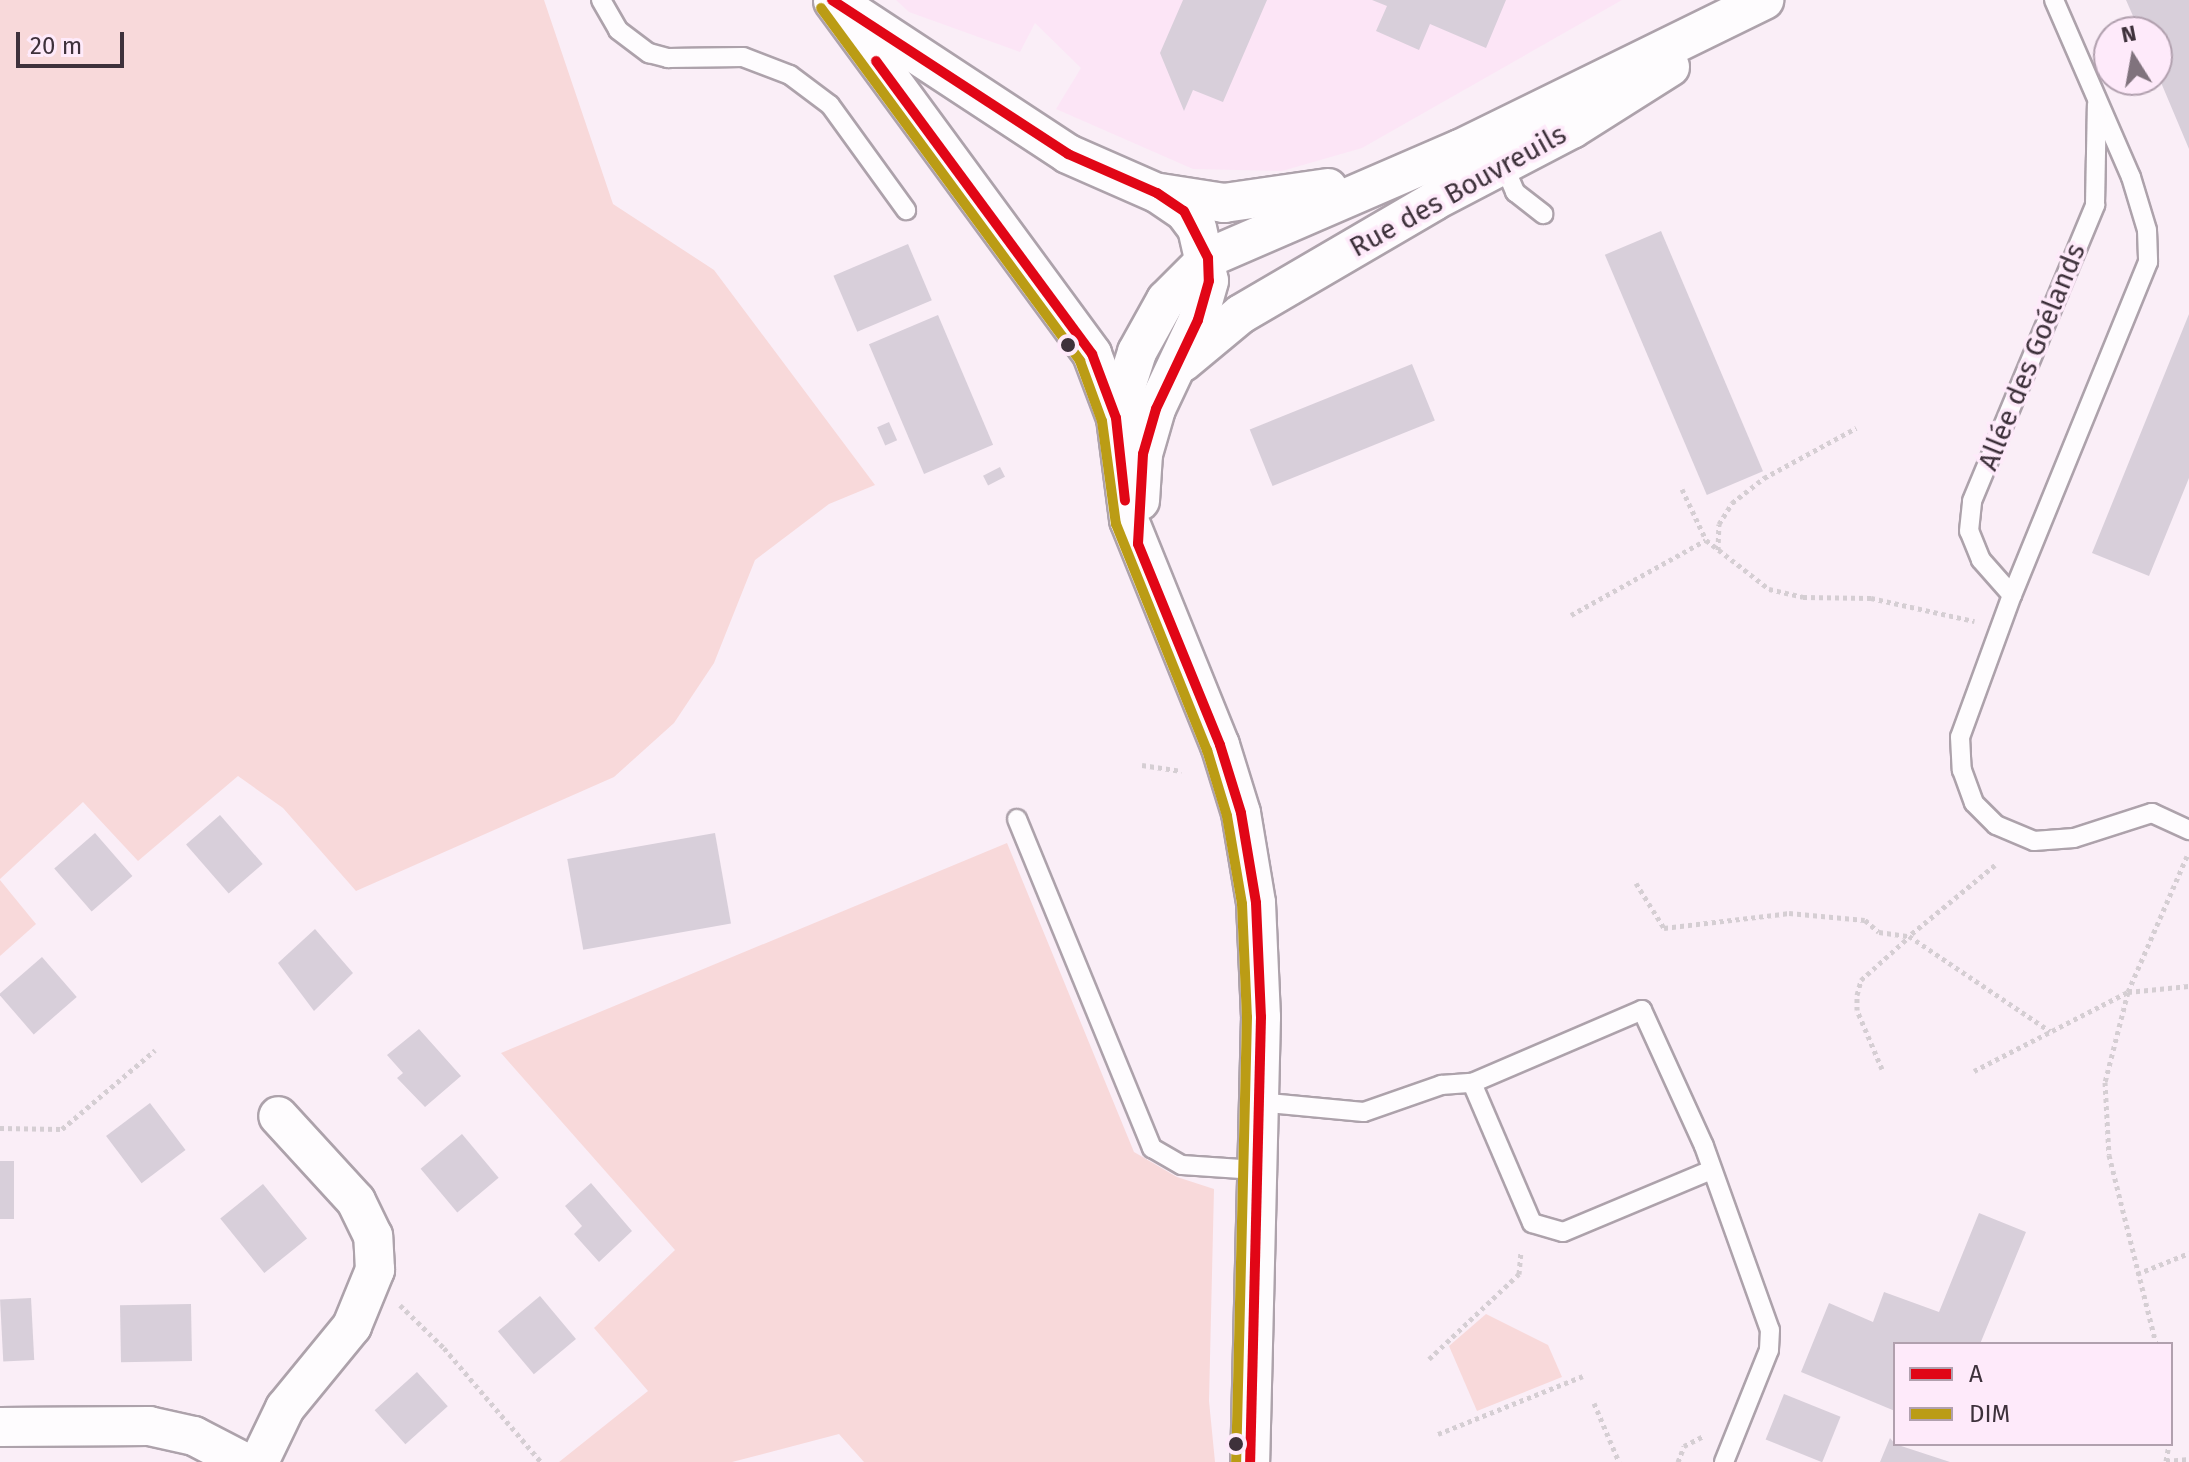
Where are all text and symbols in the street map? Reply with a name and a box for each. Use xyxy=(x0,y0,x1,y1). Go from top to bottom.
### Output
scale bar xyxy=(20,16,128,66)
north arrow xyxy=(2093,16,2173,96)
text: N xyxy=(2119,19,2138,49)
text: 20 m xyxy=(30,32,82,60)
street label: Rue des Bouvreuils xyxy=(1344,118,1572,264)
street label: Allée des Goélands xyxy=(1971,239,2093,475)
unlabelled marker xyxy=(1060,337,1076,353)
legend xyxy=(1893,1342,2173,1446)
text: A xyxy=(1969,1360,1983,1388)
text: DIM xyxy=(1969,1400,2010,1428)
unlabelled marker xyxy=(1228,1436,1244,1452)

